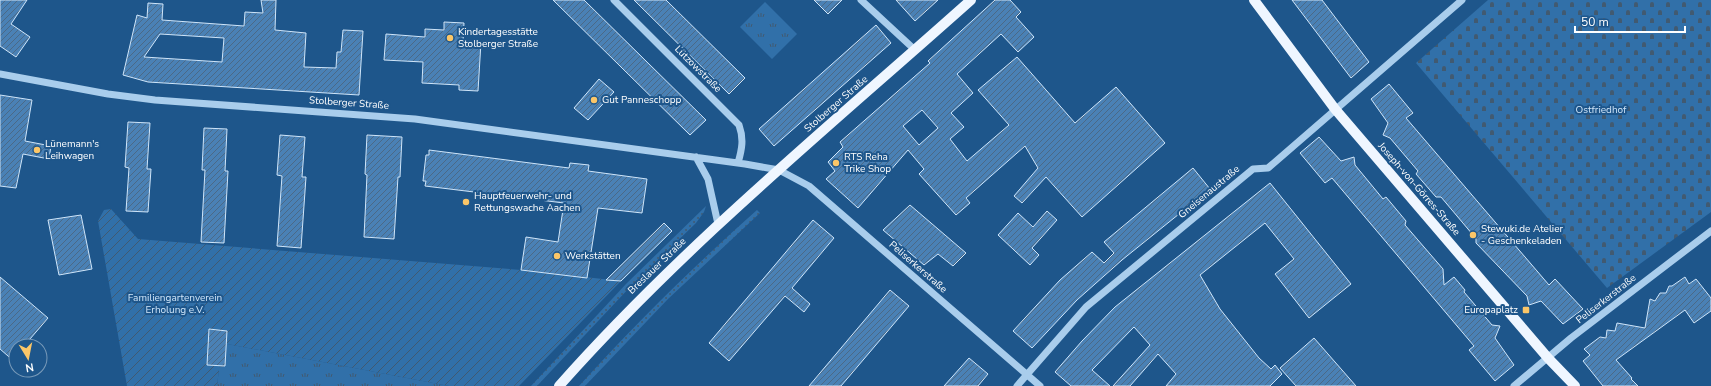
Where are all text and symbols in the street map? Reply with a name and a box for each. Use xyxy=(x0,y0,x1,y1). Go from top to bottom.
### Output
scale bar xyxy=(1575,8,1685,34)
text: 50 m xyxy=(1581,14,1609,30)
place label: Kindertagesstätte Stolberger Straße xyxy=(458,25,538,51)
marker: Kindertagesstätte Stolberger Straße xyxy=(445,33,455,43)
street label: Lützowstraße xyxy=(671,42,725,96)
street label: Stolberger Straße xyxy=(801,72,871,136)
street label: Stolberger Straße xyxy=(309,93,389,113)
place label: Gut Panneschopp xyxy=(602,93,682,107)
marker: Gut Panneschopp xyxy=(589,95,599,105)
park label: Ostfriedhof xyxy=(1576,103,1627,117)
place label: Lünemann's Leihwagen xyxy=(45,137,99,163)
street label: Joseph-von-Görres-Straße xyxy=(1374,139,1463,239)
marker: Lünemann's Leihwagen xyxy=(32,145,42,155)
place label: RTS Reha Trike Shop xyxy=(844,150,891,176)
marker: RTS Reha Trike Shop xyxy=(831,158,841,168)
street label: Gneisenaustraße xyxy=(1175,162,1243,222)
place label: Hauptfeuerwehr- und Rettungswache Aachen xyxy=(474,189,580,215)
marker: Hauptfeuerwehr- und Rettungswache Aachen xyxy=(461,197,471,207)
place label: Stewuki.de Atelier - Geschenkeladen xyxy=(1481,222,1563,248)
marker: Stewuki.de Atelier - Geschenkeladen xyxy=(1468,230,1478,240)
street label: Breslauer Straße xyxy=(625,235,689,297)
street label: Peliserkerstraße xyxy=(886,238,950,296)
place label: Werkstätten xyxy=(565,249,621,263)
marker: Werkstätten xyxy=(552,251,562,261)
street label: Peliserkerstraße xyxy=(1573,271,1639,327)
park label: Familiengartenverein Erholung e.V. xyxy=(128,291,222,317)
place label: Europaplatz xyxy=(1464,303,1518,317)
marker: Europaplatz xyxy=(1521,305,1531,315)
north arrow xyxy=(8,338,48,378)
text: N xyxy=(24,359,35,375)

